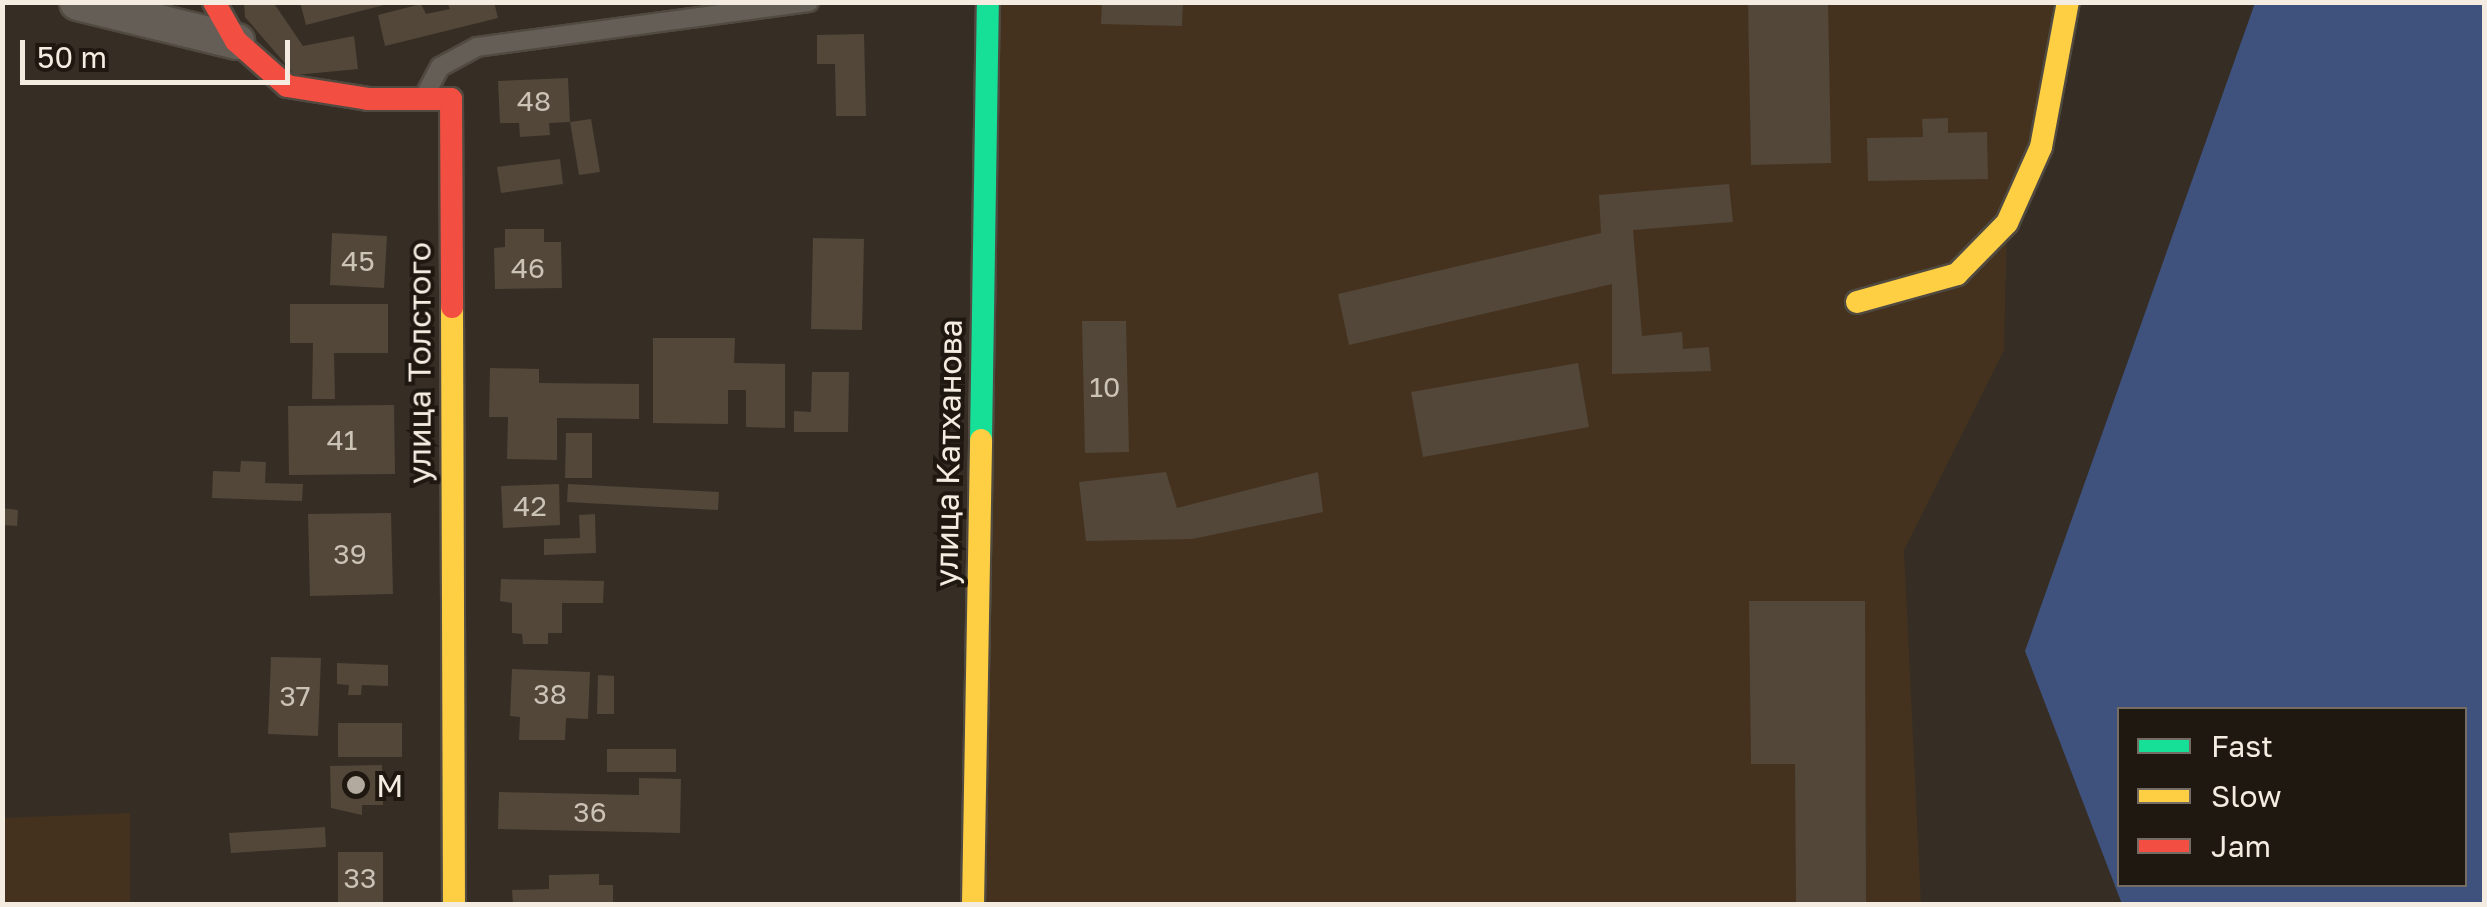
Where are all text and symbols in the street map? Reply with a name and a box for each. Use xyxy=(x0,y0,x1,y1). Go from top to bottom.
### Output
scale bar xyxy=(25,20,295,82)
text: 50 m xyxy=(37,39,107,75)
house number: 48 xyxy=(517,84,551,118)
street label: улица Толстого xyxy=(400,242,438,484)
house number: 45 xyxy=(341,244,375,278)
house number: 46 xyxy=(511,251,545,285)
street label: улица Катханова xyxy=(926,319,970,587)
house number: 10 xyxy=(1090,370,1120,404)
house number: 41 xyxy=(327,423,357,457)
house number: 42 xyxy=(513,489,547,523)
house number: 39 xyxy=(333,537,367,571)
house number: 38 xyxy=(533,677,567,711)
house number: 37 xyxy=(279,679,311,713)
legend xyxy=(2117,707,2467,887)
text: Fast xyxy=(2211,728,2273,764)
place label: М xyxy=(376,766,404,804)
marker: М xyxy=(345,774,367,796)
text: Slow xyxy=(2211,778,2282,814)
house number: 36 xyxy=(573,795,607,829)
text: Jam xyxy=(2211,828,2271,864)
house number: 33 xyxy=(344,861,376,895)

